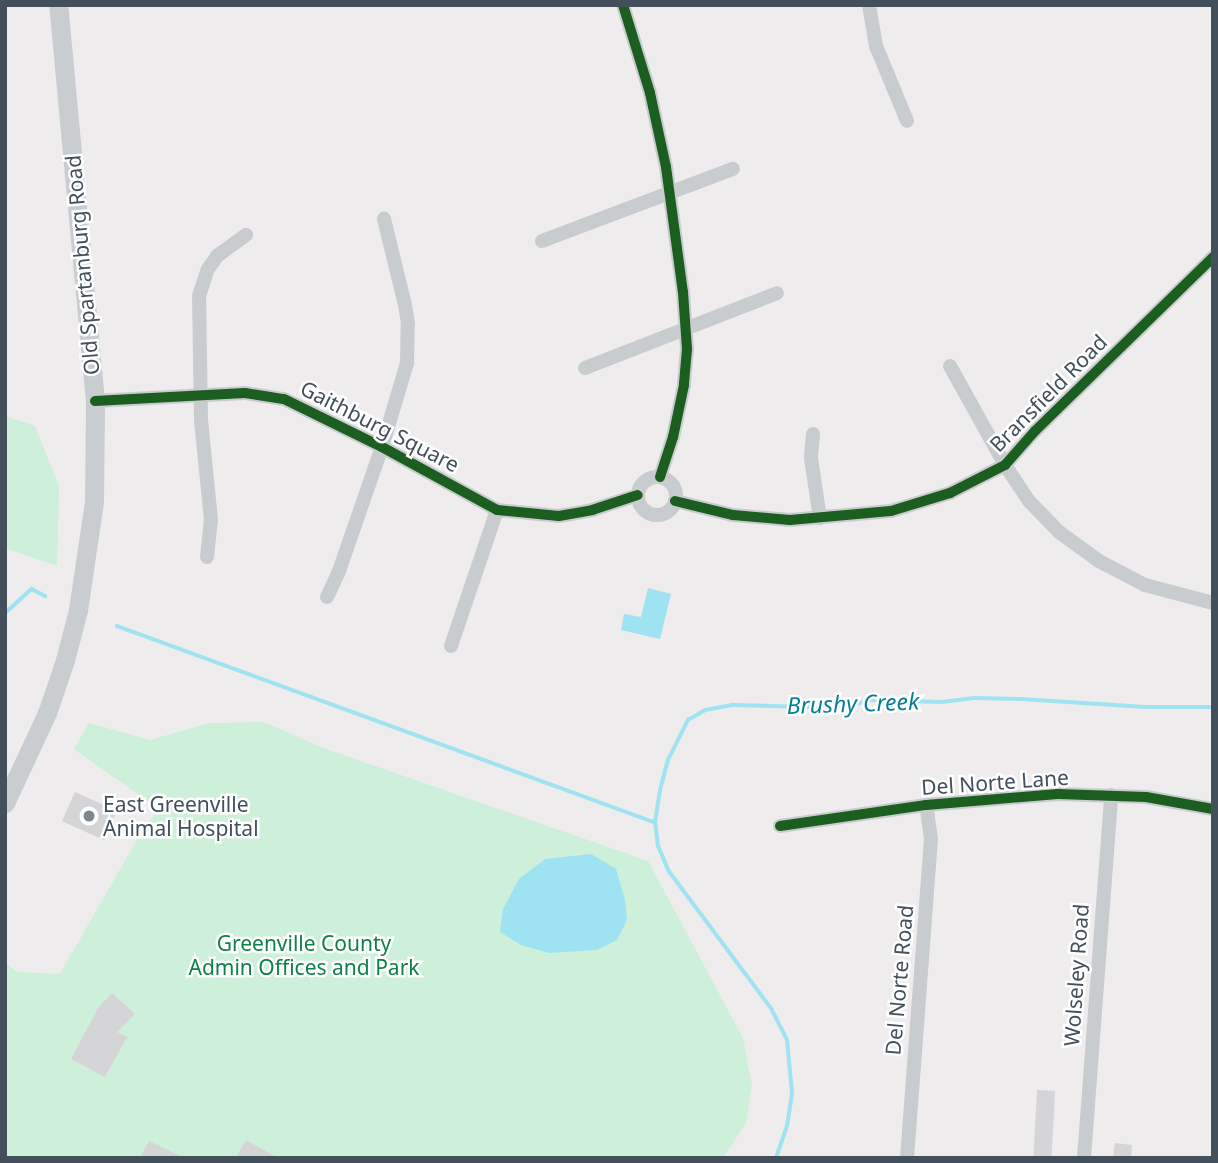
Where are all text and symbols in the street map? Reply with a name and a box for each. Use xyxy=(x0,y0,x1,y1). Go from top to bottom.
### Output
street label: Old Spartanburg Road xyxy=(60,154,104,376)
street label: Bransfield Road xyxy=(984,329,1112,457)
street label: Gaithburg Square xyxy=(296,375,464,477)
water label: Brushy Creek xyxy=(786,687,920,719)
street label: Del Norte Lane xyxy=(920,764,1070,800)
place label: East Greenville Animal Hospital xyxy=(103,791,259,841)
marker: East Greenville Animal Hospital xyxy=(81,808,97,824)
street label: Wolseley Road xyxy=(1058,903,1094,1047)
street label: Del Norte Road xyxy=(880,904,918,1056)
park label: Greenville County Admin Offices and Park xyxy=(188,930,420,980)

